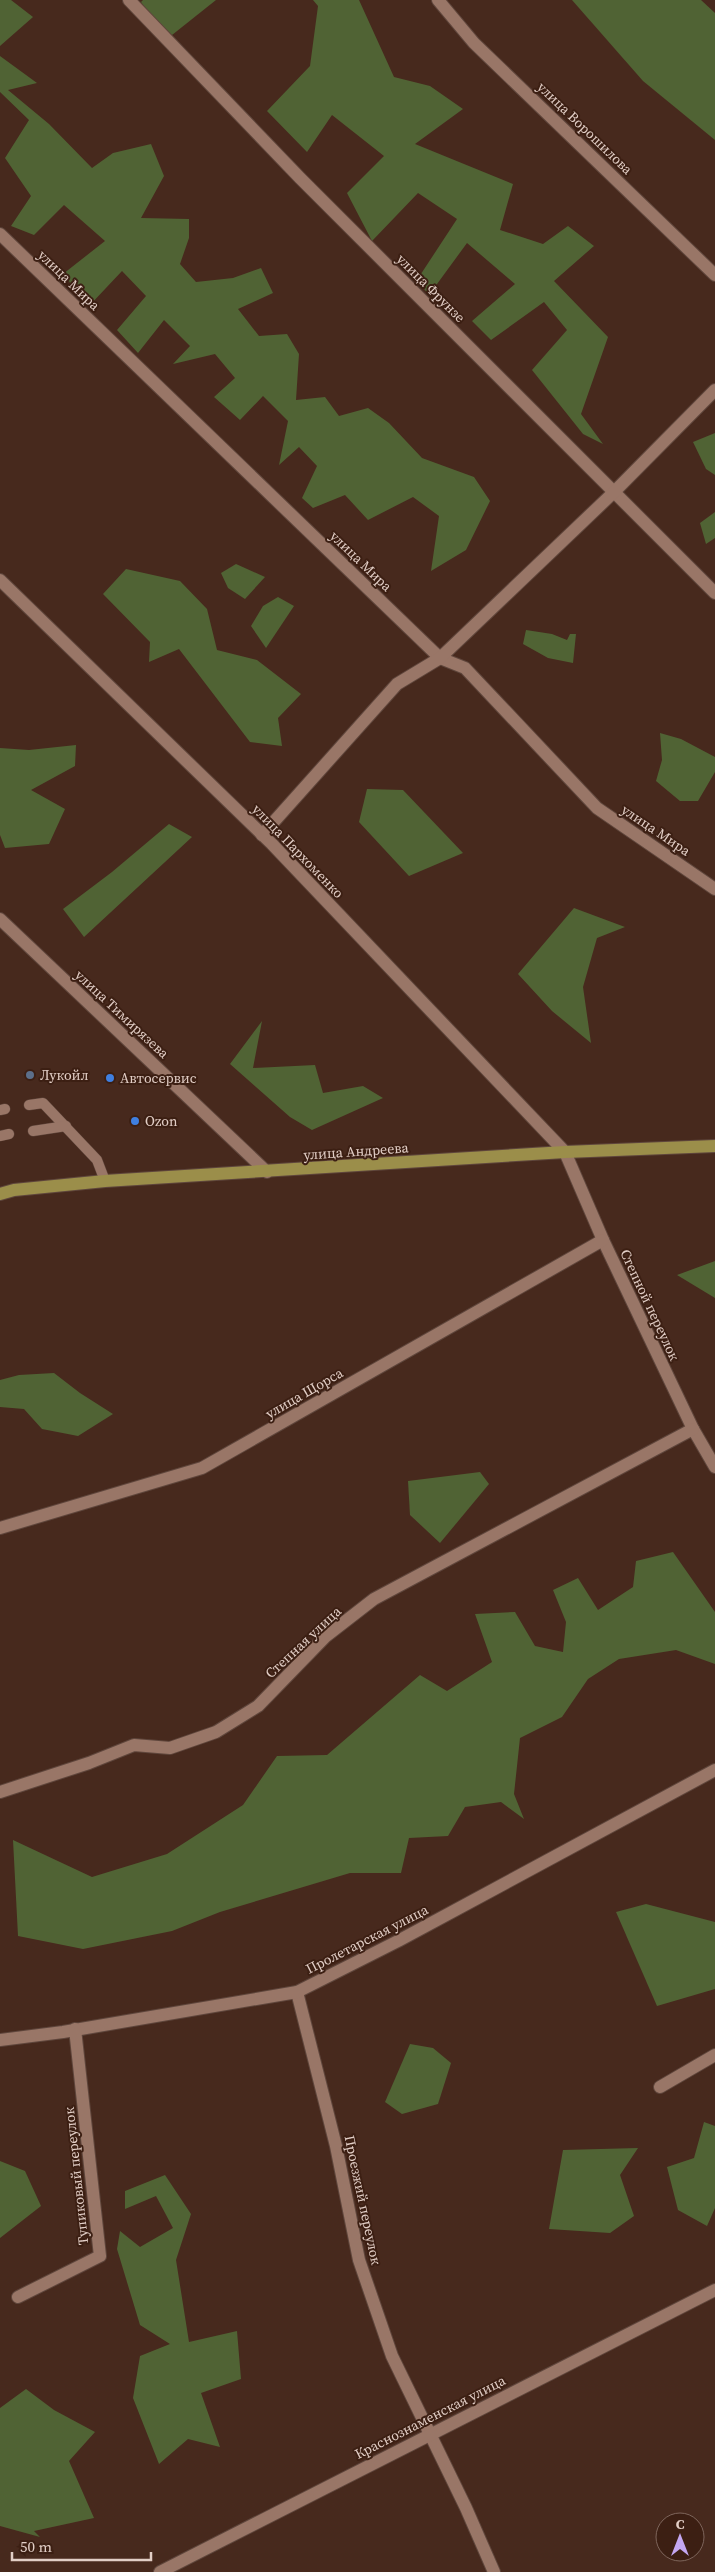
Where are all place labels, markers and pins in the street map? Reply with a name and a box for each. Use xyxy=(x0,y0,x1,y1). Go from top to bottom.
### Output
place label: Лукойл xyxy=(40,1065,89,1085)
place label: Автосервис xyxy=(120,1068,197,1088)
marker: Лукойл xyxy=(24,1069,36,1081)
marker: Автосервис xyxy=(104,1072,116,1084)
place label: Ozon xyxy=(145,1111,178,1131)
marker: Ozon xyxy=(129,1115,141,1127)

